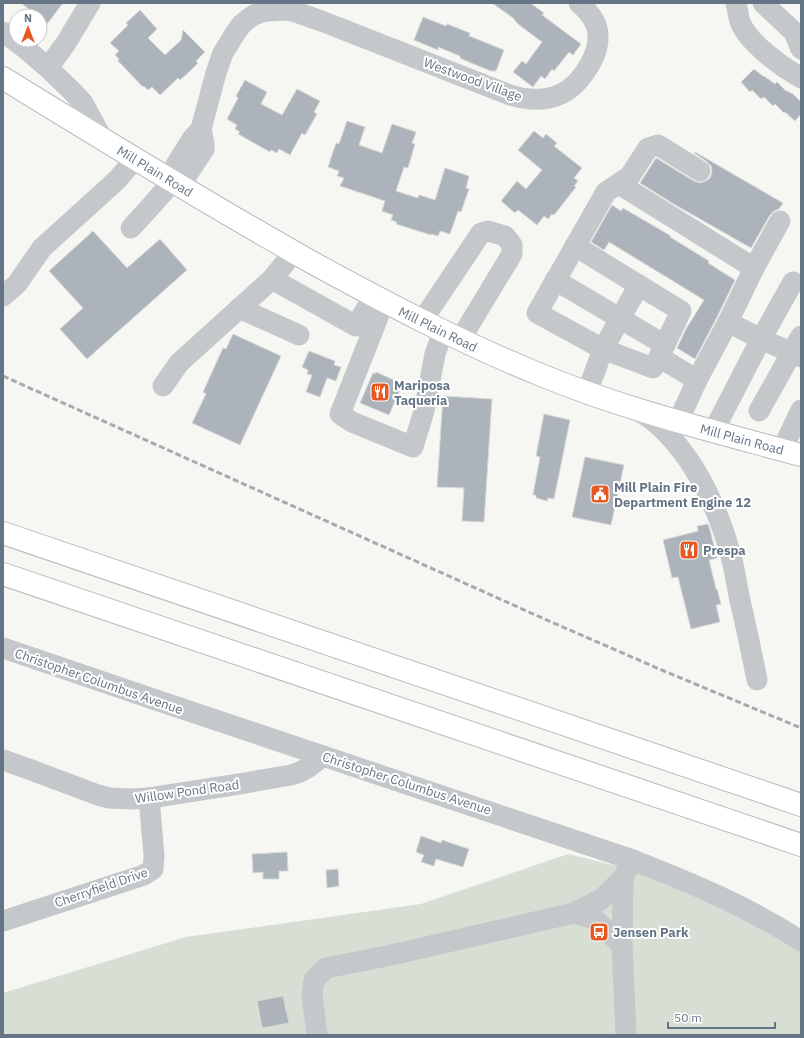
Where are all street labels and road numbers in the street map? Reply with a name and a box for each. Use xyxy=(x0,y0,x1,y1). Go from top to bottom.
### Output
street label: Westwood Village xyxy=(421,54,524,105)
street label: Mill Plain Road xyxy=(114,142,196,201)
street label: Mill Plain Road xyxy=(395,303,480,356)
street label: Mill Plain Road xyxy=(698,420,786,459)
street label: Christopher Columbus Avenue xyxy=(13,645,185,718)
street label: Christopher Columbus Avenue xyxy=(320,748,494,819)
street label: Willow Pond Road xyxy=(134,776,240,807)
street label: Cherryfield Drive xyxy=(52,864,150,911)

